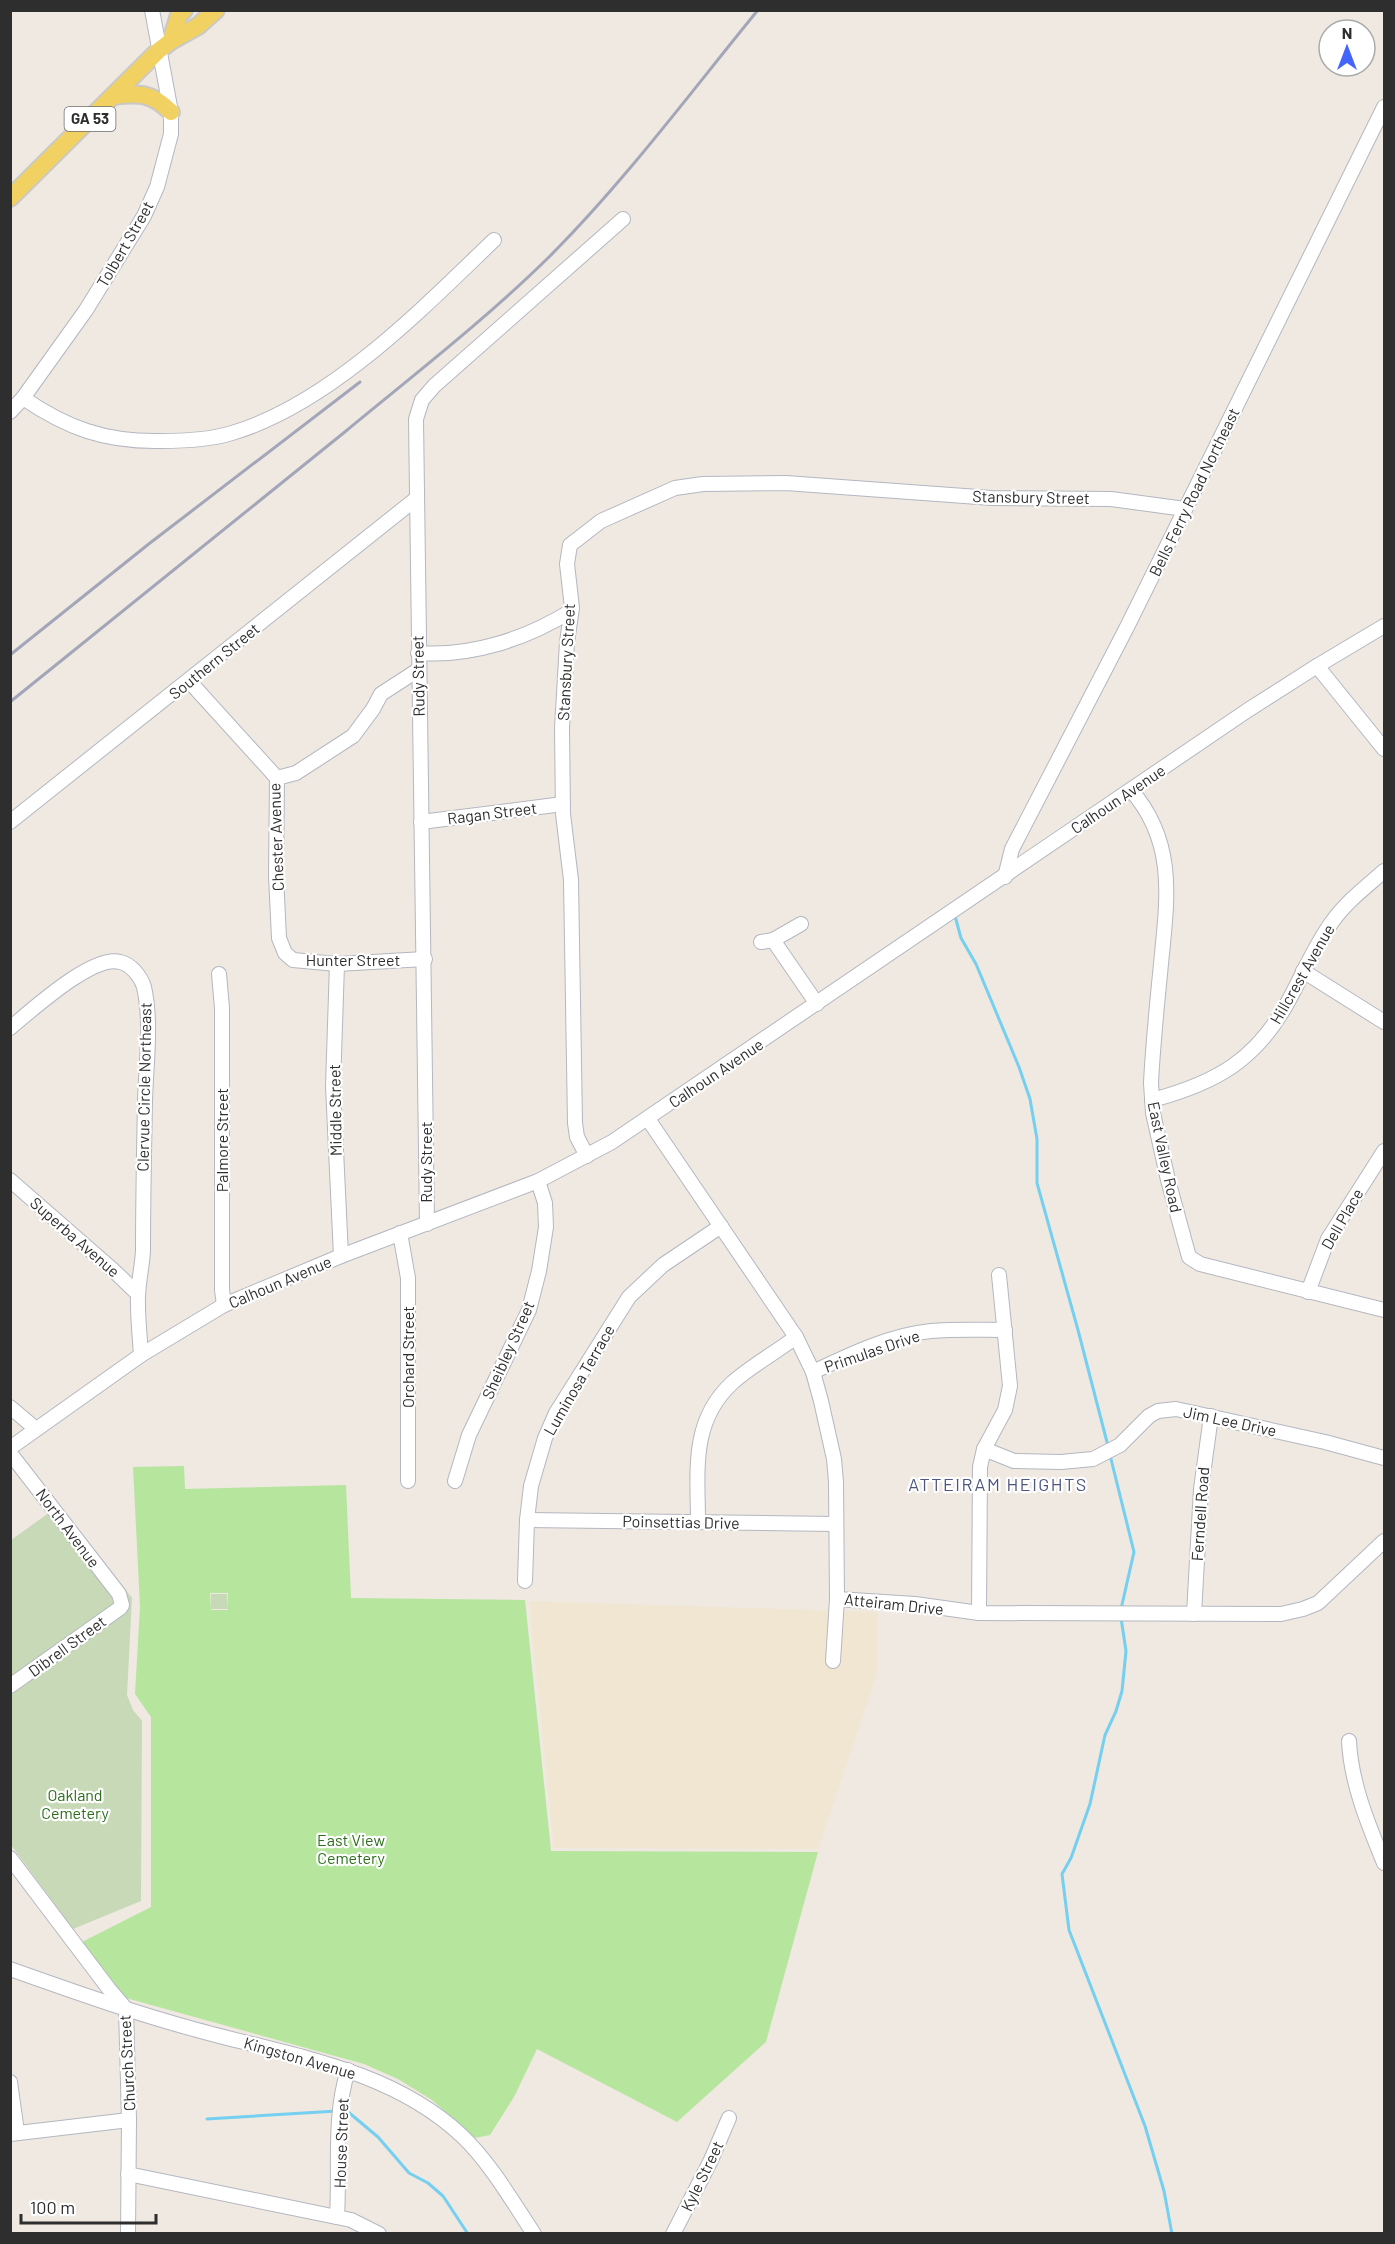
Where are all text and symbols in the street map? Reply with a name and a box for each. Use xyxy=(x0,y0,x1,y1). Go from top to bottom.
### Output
north arrow xyxy=(1317,18,1377,78)
text: N xyxy=(1342,23,1352,42)
road number: GA 53 xyxy=(64,107,116,131)
street label: Tolbert Street xyxy=(92,197,157,290)
street label: Bells Ferry Road Northeast xyxy=(1144,404,1243,579)
street label: Stansbury Street xyxy=(972,486,1090,507)
street label: Stansbury Street xyxy=(553,603,578,721)
street label: Southern Street xyxy=(165,618,263,703)
street label: Rudy Street xyxy=(407,635,428,717)
street label: Calhoun Avenue xyxy=(1067,760,1169,837)
street label: Chester Avenue xyxy=(264,783,287,891)
street label: Ragan Street xyxy=(446,798,538,827)
street label: Hillcrest Avenue xyxy=(1265,921,1338,1027)
street label: Hunter Street xyxy=(306,950,400,969)
street label: Clervue Circle Northeast xyxy=(133,1002,154,1172)
street label: Calhoun Avenue xyxy=(665,1034,767,1111)
street label: Middle Street xyxy=(324,1064,345,1156)
street label: Palmore Street xyxy=(212,1088,231,1192)
street label: East Valley Road xyxy=(1144,1100,1187,1214)
street label: Rudy Street xyxy=(416,1121,435,1203)
street label: Dell Place xyxy=(1317,1185,1367,1253)
street label: Superba Avenue xyxy=(27,1193,124,1281)
street label: Calhoun Avenue xyxy=(225,1251,334,1312)
street label: Sheibley Street xyxy=(477,1298,538,1402)
street label: Orchard Street xyxy=(398,1306,417,1408)
street label: Luminosa Terrace xyxy=(539,1321,618,1438)
street label: Primulas Drive xyxy=(822,1325,922,1376)
street label: Jim Lee Drive xyxy=(1182,1401,1278,1440)
street label: Ferndell Road xyxy=(1187,1466,1212,1562)
district label: ATTEIRAM HEIGHTS xyxy=(908,1473,1088,1495)
street label: North Avenue xyxy=(32,1484,104,1571)
street label: Poinsettias Drive xyxy=(622,1511,740,1532)
street label: Atteiram Drive xyxy=(844,1589,945,1618)
street label: Dibrell Street xyxy=(24,1611,109,1680)
park label: Oakland Cemetery xyxy=(41,1785,109,1822)
park label: East View Cemetery xyxy=(317,1830,385,1867)
street label: Church Street xyxy=(114,2014,139,2112)
street label: Kingston Avenue xyxy=(242,2032,358,2083)
street label: House Street xyxy=(329,2097,352,2189)
street label: Kyle Street xyxy=(676,2137,727,2214)
scale bar xyxy=(21,2187,156,2225)
text: 100 m xyxy=(30,2196,75,2218)

